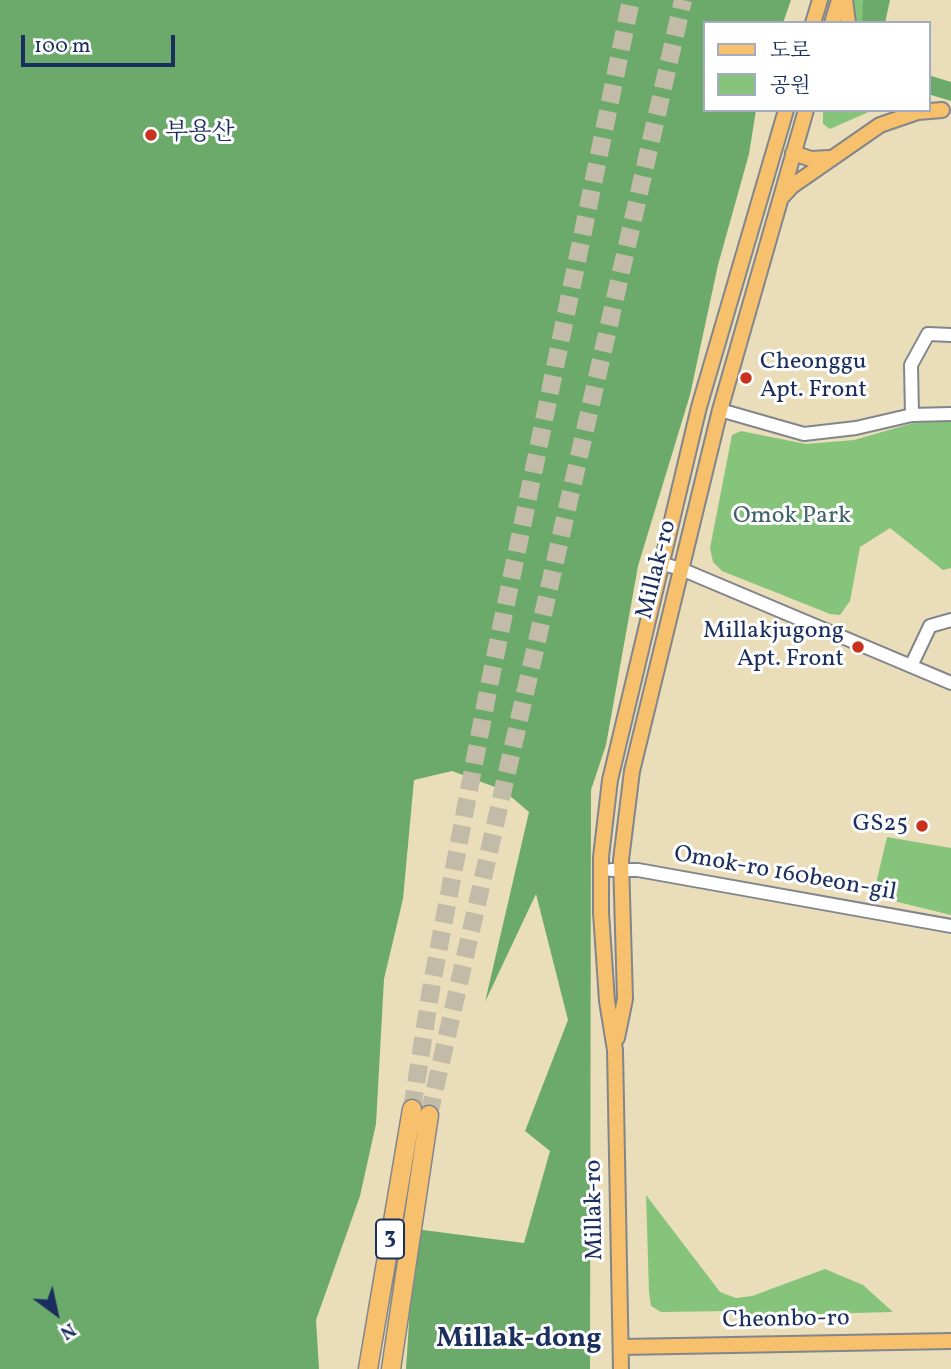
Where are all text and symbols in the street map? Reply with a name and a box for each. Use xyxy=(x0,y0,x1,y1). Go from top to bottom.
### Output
scale bar xyxy=(24,21,178,65)
legend xyxy=(702,21,930,112)
text: 100 m xyxy=(34,32,91,61)
text: 도로 xyxy=(770,37,811,66)
text: 공원 xyxy=(770,72,811,101)
place label: 부용산 xyxy=(165,121,235,149)
marker: 부용산 xyxy=(143,127,159,143)
place label: Cheonggu Apt. Front xyxy=(760,350,867,406)
marker: Cheonggu Apt. Front xyxy=(738,370,754,386)
park label: Omok Park xyxy=(733,504,851,532)
street label: Millak-ro xyxy=(632,518,684,622)
place label: Millakjugong Apt. Front xyxy=(703,619,844,675)
marker: Millakjugong Apt. Front xyxy=(850,639,866,655)
place label: GS25 xyxy=(853,812,908,840)
marker: GS25 xyxy=(914,818,930,834)
street label: Omok-ro 160beon-gil xyxy=(672,841,898,909)
street label: Millak-ro xyxy=(581,1159,611,1261)
road number: 3 xyxy=(376,1220,404,1258)
north arrow xyxy=(21,1278,91,1348)
street label: Cheonbo-ro xyxy=(722,1305,850,1337)
text: N xyxy=(55,1316,80,1345)
district label: Millak-dong xyxy=(436,1324,602,1358)

